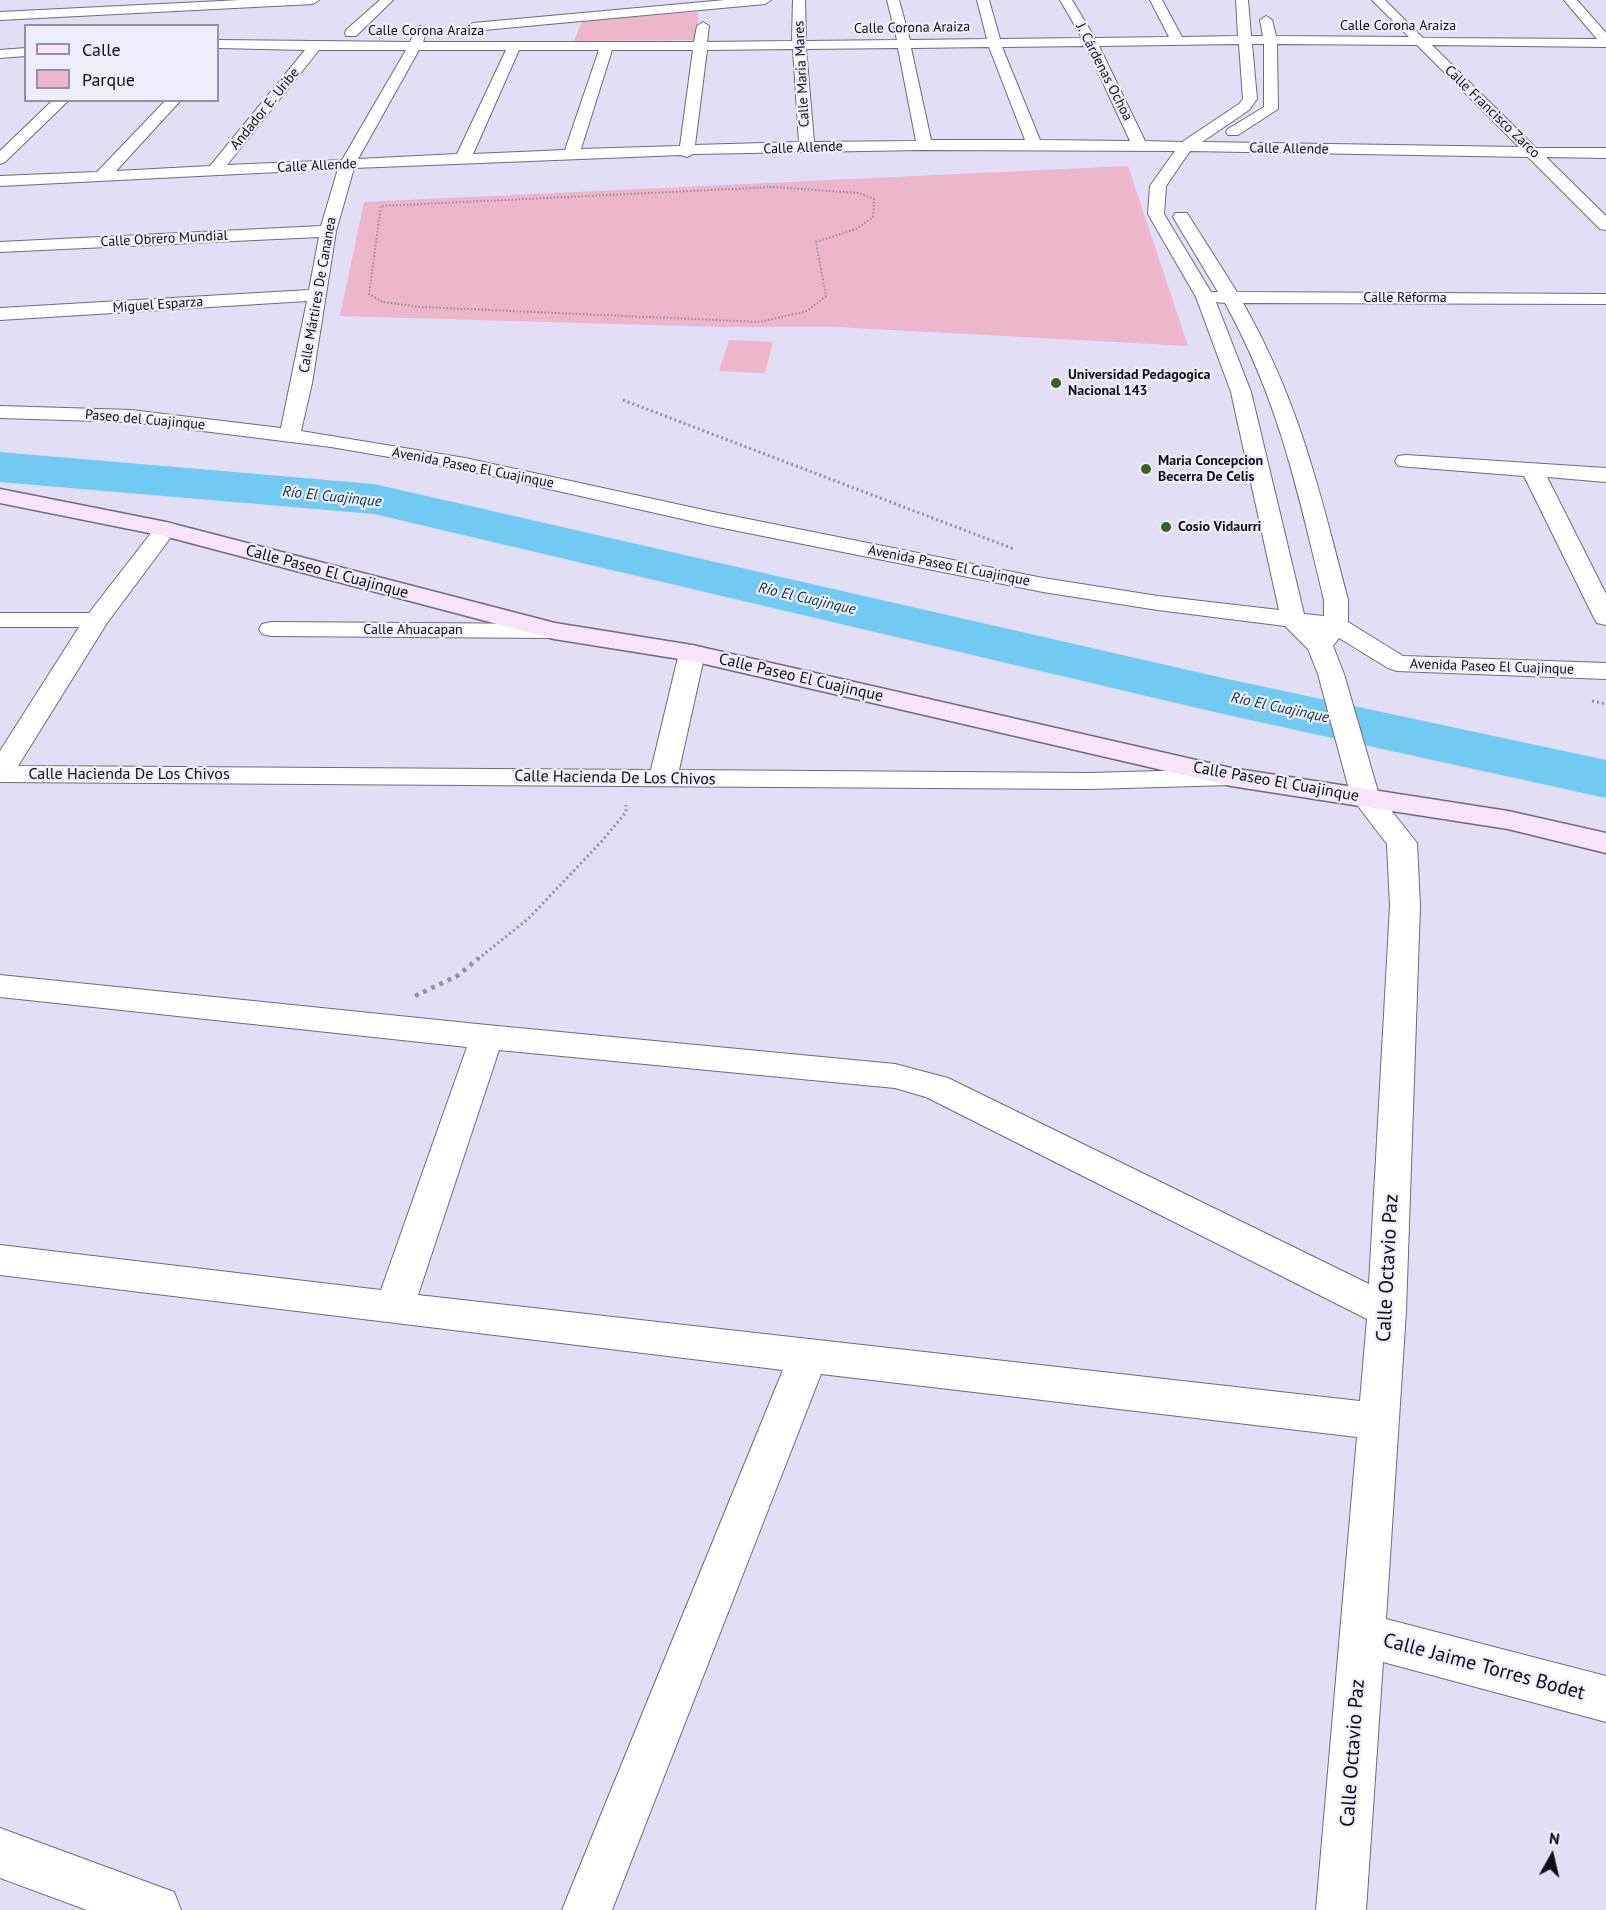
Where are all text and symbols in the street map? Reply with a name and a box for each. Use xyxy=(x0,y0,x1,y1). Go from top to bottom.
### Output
street label: Calle Corona Araiza xyxy=(1340,18,1456,34)
street label: Calle Corona Araiza xyxy=(854,19,970,37)
street label: Calle María Mares xyxy=(791,20,813,128)
street label: J. Cárdenas Ochoa xyxy=(1072,20,1136,124)
street label: Calle Corona Araiza xyxy=(368,23,484,39)
legend xyxy=(24,24,219,102)
text: Calle xyxy=(82,38,121,61)
street label: Calle Francisco Zarco xyxy=(1441,62,1543,162)
street label: Andador E. Uribe xyxy=(227,65,303,153)
text: Parque xyxy=(82,68,135,91)
street label: Calle Allende xyxy=(763,138,843,158)
street label: Calle Allende xyxy=(1249,140,1329,158)
street label: Calle Allende xyxy=(277,156,357,176)
street label: Calle Mártires De Cananea xyxy=(296,216,340,374)
street label: Calle Obrero Mundial xyxy=(100,227,228,251)
street label: Calle Reforma xyxy=(1363,290,1447,306)
street label: Miguel Esparza xyxy=(112,293,204,317)
place label: Universidad Pedagogica Nacional 143 xyxy=(1068,367,1210,400)
marker: Universidad Pedagogica Nacional 143 xyxy=(1049,376,1063,390)
street label: Paseo del Cuajinque xyxy=(84,406,206,434)
street label: Avenida Paseo El Cuajinque xyxy=(391,444,555,492)
place label: Maria Concepcion Becerra De Celis xyxy=(1158,453,1263,485)
marker: Maria Concepcion Becerra De Celis xyxy=(1139,462,1153,476)
water label: Río El Cuajinque xyxy=(282,483,382,511)
place label: Cosio Vidaurri xyxy=(1178,519,1261,535)
marker: Cosio Vidaurri xyxy=(1159,520,1173,534)
street label: Calle Paseo El Cuajinque xyxy=(243,541,411,603)
street label: Avenida Paseo El Cuajinque xyxy=(867,542,1031,590)
water label: Río El Cuajinque xyxy=(756,579,858,619)
street label: Calle Ahuacapan xyxy=(363,622,463,638)
street label: Calle Paseo El Cuajinque xyxy=(717,650,885,706)
street label: Avenida Paseo El Cuajinque xyxy=(1410,656,1574,678)
water label: Río El Cuajinque xyxy=(1229,689,1331,727)
street label: Calle Paseo El Cuajinque xyxy=(1192,758,1360,806)
street label: Calle Hacienda De Los Chivos xyxy=(28,764,230,784)
street label: Calle Hacienda De Los Chivos xyxy=(514,767,716,789)
street label: Calle Octavio Paz xyxy=(1372,1193,1404,1343)
street label: Calle Jaime Torres Bodet xyxy=(1380,1629,1588,1705)
street label: Calle Octavio Paz xyxy=(1336,1678,1370,1828)
north arrow xyxy=(1522,1826,1582,1886)
text: N xyxy=(1548,1828,1561,1849)

